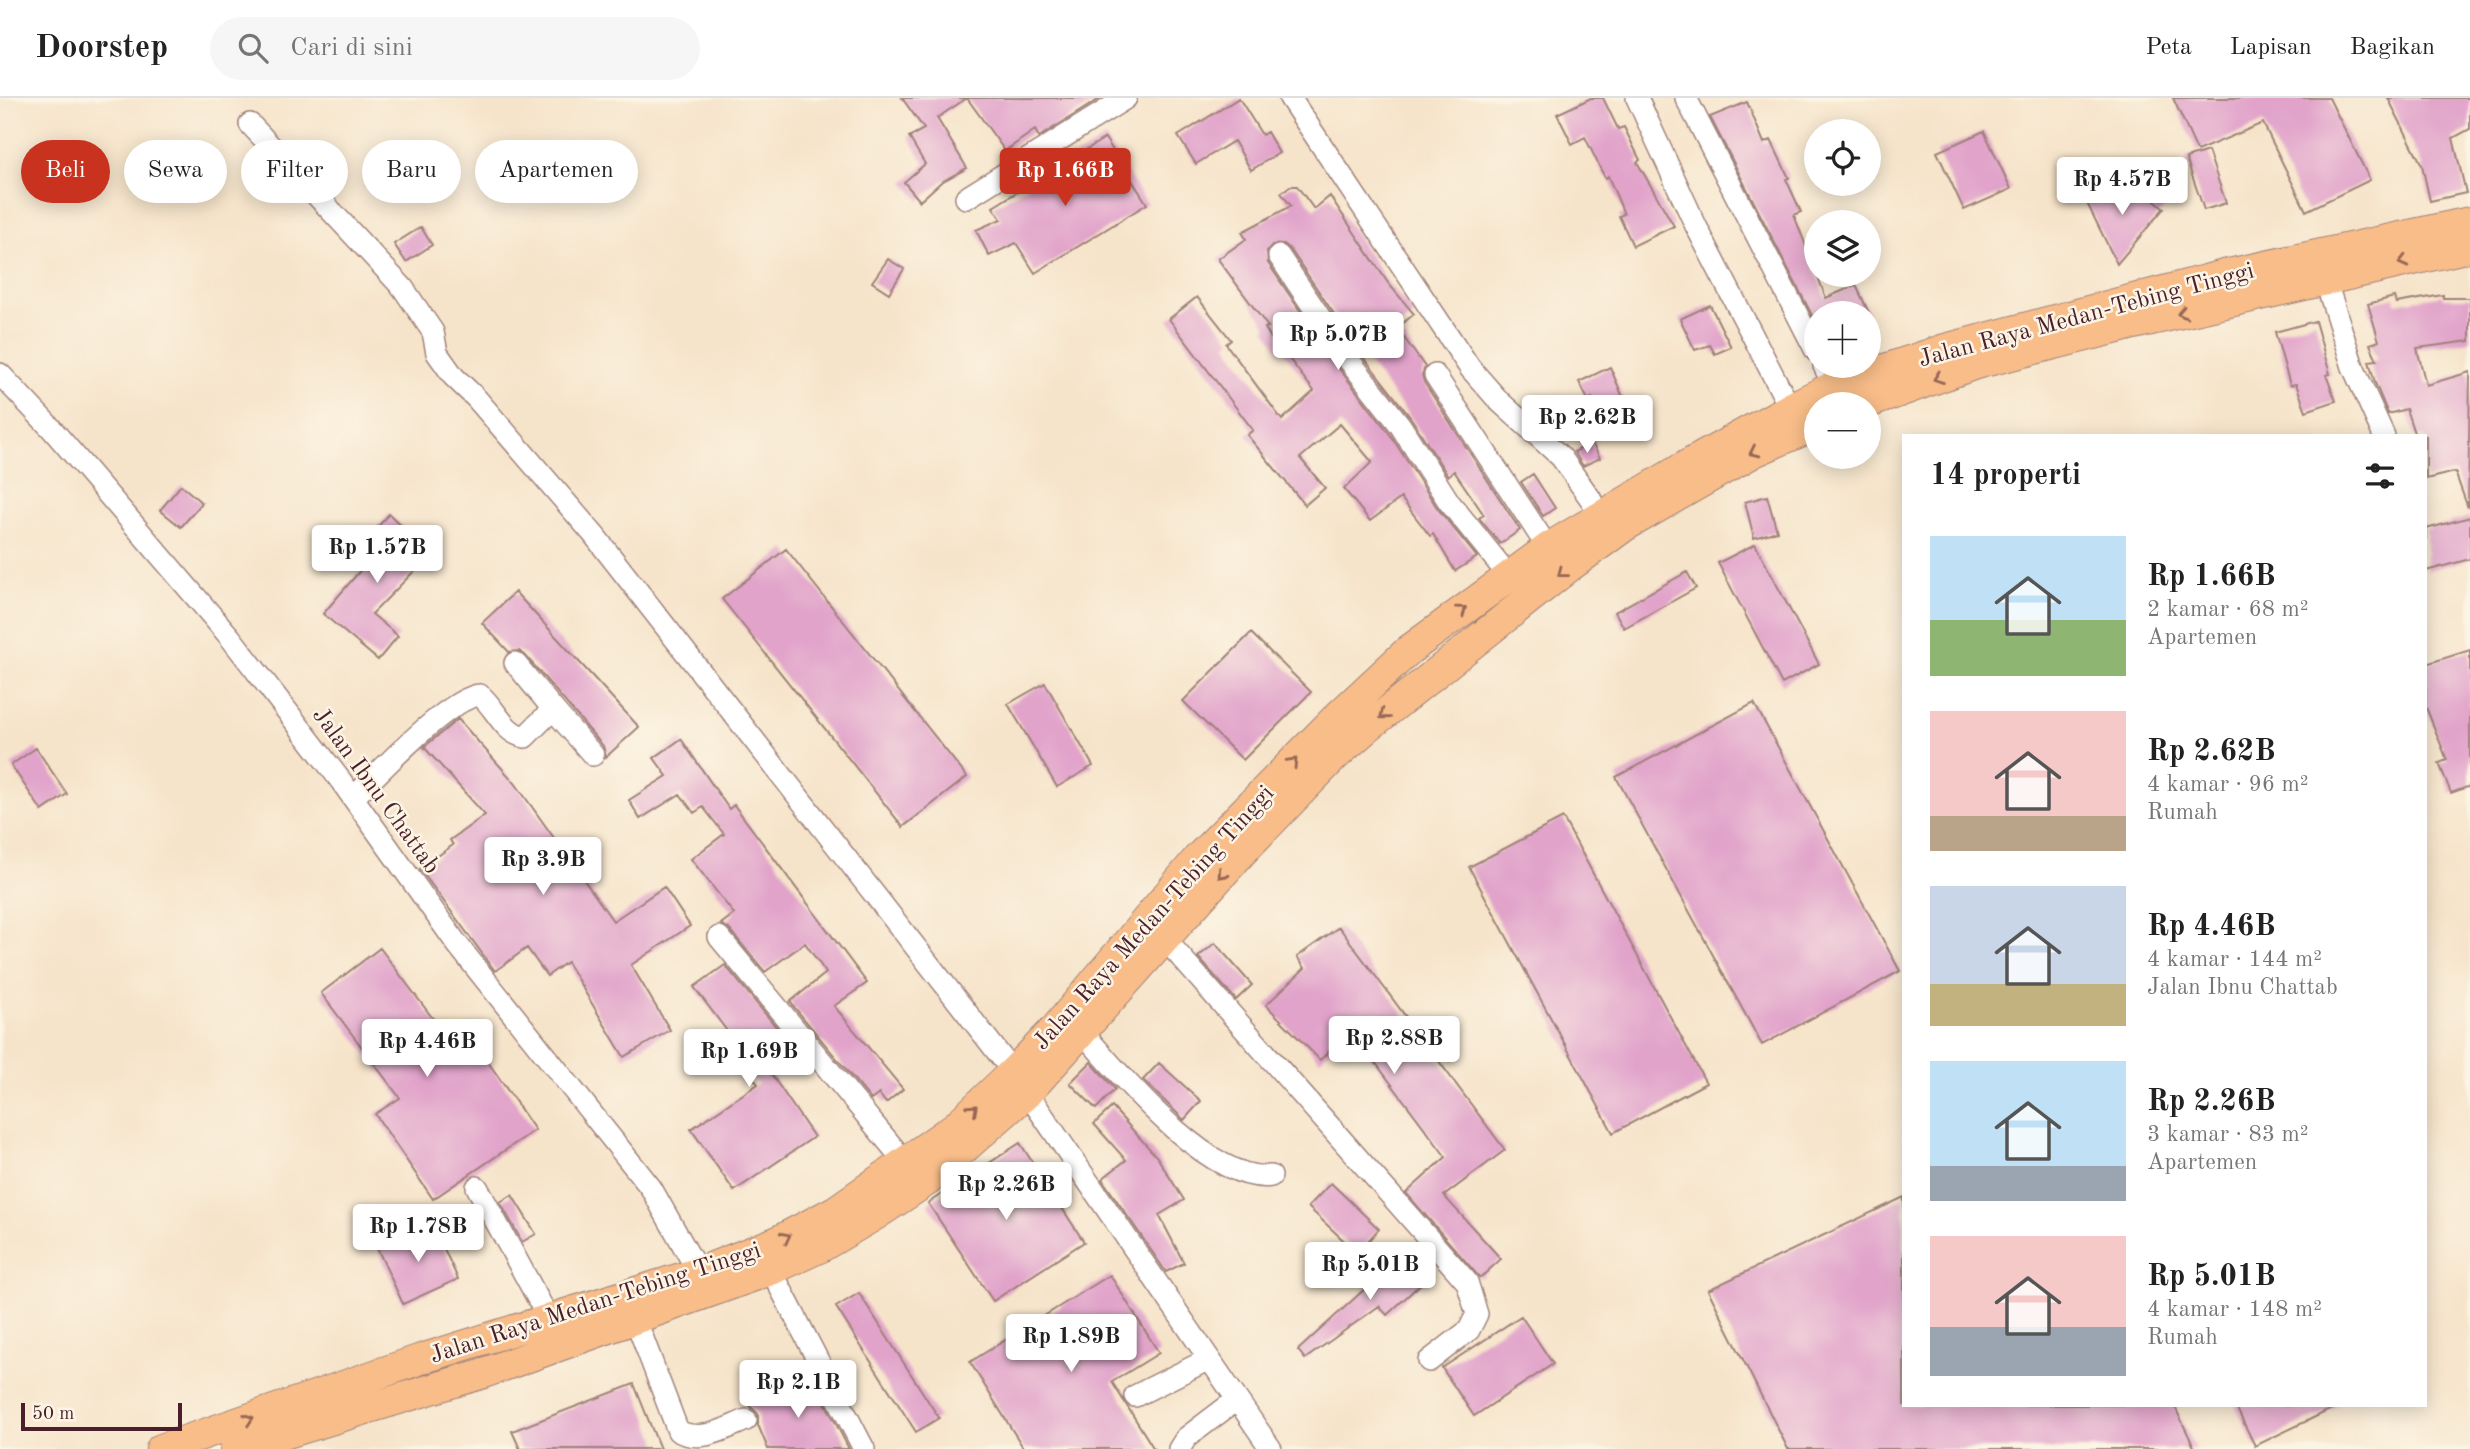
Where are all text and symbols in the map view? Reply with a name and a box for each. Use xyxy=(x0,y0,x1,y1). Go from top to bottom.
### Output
search box xyxy=(210,17,700,80)
icon: search xyxy=(234,29,272,67)
text: Doorstep xyxy=(35,32,168,65)
text: Cari di sini xyxy=(290,35,413,61)
text: Peta xyxy=(2145,36,2192,60)
text: Lapisan xyxy=(2230,36,2312,60)
text: Bagikan xyxy=(2350,36,2435,60)
map controls xyxy=(1804,119,1881,469)
button: locate xyxy=(1804,119,1881,196)
chip: Beli xyxy=(21,140,110,203)
chip: Sewa xyxy=(124,140,227,203)
chip: Filter xyxy=(241,140,348,203)
chip: Baru xyxy=(362,140,461,203)
chip: Apartemen xyxy=(475,140,638,203)
pin: Rp 1.66B xyxy=(993,148,1137,208)
pin: Rp 4.57B xyxy=(2050,158,2194,217)
text: Rp 1.66B xyxy=(1016,159,1114,182)
text: Rp 4.57B xyxy=(2073,168,2171,191)
button: layers xyxy=(1804,210,1881,287)
one-way arrow xyxy=(2398,254,2410,268)
street label: Jalan Raya Medan-Tebing Tinggi xyxy=(1916,260,2257,372)
button: + xyxy=(1804,301,1881,378)
one-way arrow xyxy=(2176,305,2188,319)
pin: Rp 5.07B xyxy=(1266,313,1410,372)
text: Rp 5.07B xyxy=(1289,323,1387,346)
one-way arrow xyxy=(1933,370,1945,384)
button: − xyxy=(1804,392,1881,469)
pin: Rp 2.62B xyxy=(1515,396,1659,455)
text: Rp 2.62B xyxy=(1538,406,1636,429)
one-way arrow xyxy=(1749,444,1761,458)
icon: filters xyxy=(2361,457,2399,495)
text: 14 properti xyxy=(1930,461,2081,491)
pin: Rp 1.57B xyxy=(305,526,449,585)
text: Rp 1.57B xyxy=(328,536,426,559)
text: Rp 1.66B xyxy=(2147,562,2276,592)
icon: home xyxy=(1986,564,2070,648)
one-way arrow xyxy=(1557,565,1570,577)
text: 2 kamar · 68 m² xyxy=(2147,598,2309,621)
one-way arrow xyxy=(1454,606,1467,619)
text: Apartemen xyxy=(2147,626,2257,649)
street label: Jalan Ibnu Chattab xyxy=(307,704,444,879)
one-way arrow xyxy=(1379,706,1391,719)
text: Rp 2.62B xyxy=(2147,737,2276,767)
icon: home xyxy=(1986,739,2070,823)
one-way arrow xyxy=(1284,757,1297,770)
text: 4 kamar · 96 m² xyxy=(2147,773,2309,796)
street label: Jalan Raya Medan-Tebing Tinggi xyxy=(1030,782,1279,1055)
text: Rumah xyxy=(2147,801,2218,824)
pin: Rp 3.9B xyxy=(478,838,608,897)
text: Rp 3.9B xyxy=(500,848,586,871)
one-way arrow xyxy=(1218,866,1230,879)
text: Rp 4.46B xyxy=(2147,912,2276,942)
icon: home xyxy=(1986,914,2070,998)
text: 4 kamar · 144 m² xyxy=(2147,948,2322,971)
text: Jalan Ibnu Chattab xyxy=(2147,976,2338,999)
pin: Rp 2.88B xyxy=(1322,1016,1466,1076)
pin: Rp 4.46B xyxy=(355,1020,499,1079)
text: Rp 2.88B xyxy=(1345,1027,1443,1050)
text: Rp 4.46B xyxy=(378,1030,476,1053)
pin: Rp 1.69B xyxy=(677,1030,821,1089)
text: Rp 1.69B xyxy=(700,1040,798,1063)
text: Rp 2.26B xyxy=(2147,1087,2276,1117)
icon: home xyxy=(1986,1089,2070,1173)
one-way arrow xyxy=(965,1105,978,1118)
text: 3 kamar · 83 m² xyxy=(2147,1123,2309,1146)
text: Apartemen xyxy=(2147,1151,2257,1174)
pin: Rp 2.26B xyxy=(934,1162,1078,1222)
text: Rp 2.26B xyxy=(957,1173,1055,1196)
pin: Rp 1.78B xyxy=(346,1204,490,1264)
text: Rp 1.78B xyxy=(369,1215,467,1238)
one-way arrow xyxy=(779,1231,791,1245)
street label: Jalan Raya Medan-Tebing Tinggi xyxy=(427,1239,764,1369)
pin: Rp 5.01B xyxy=(1298,1242,1442,1302)
text: Rp 5.01B xyxy=(1321,1253,1419,1276)
text: Rp 5.01B xyxy=(2147,1262,2276,1292)
icon: home xyxy=(1986,1264,2070,1348)
text: 4 kamar · 148 m² xyxy=(2147,1298,2322,1321)
pin: Rp 1.89B xyxy=(999,1314,1143,1374)
text: Rp 1.89B xyxy=(1022,1325,1120,1348)
text: Rumah xyxy=(2147,1326,2218,1349)
pin: Rp 2.1B xyxy=(733,1360,863,1420)
text: Rp 2.1B xyxy=(755,1371,841,1394)
scale bar xyxy=(21,1400,182,1432)
text: 50 m xyxy=(32,1405,74,1424)
one-way arrow xyxy=(243,1413,255,1427)

